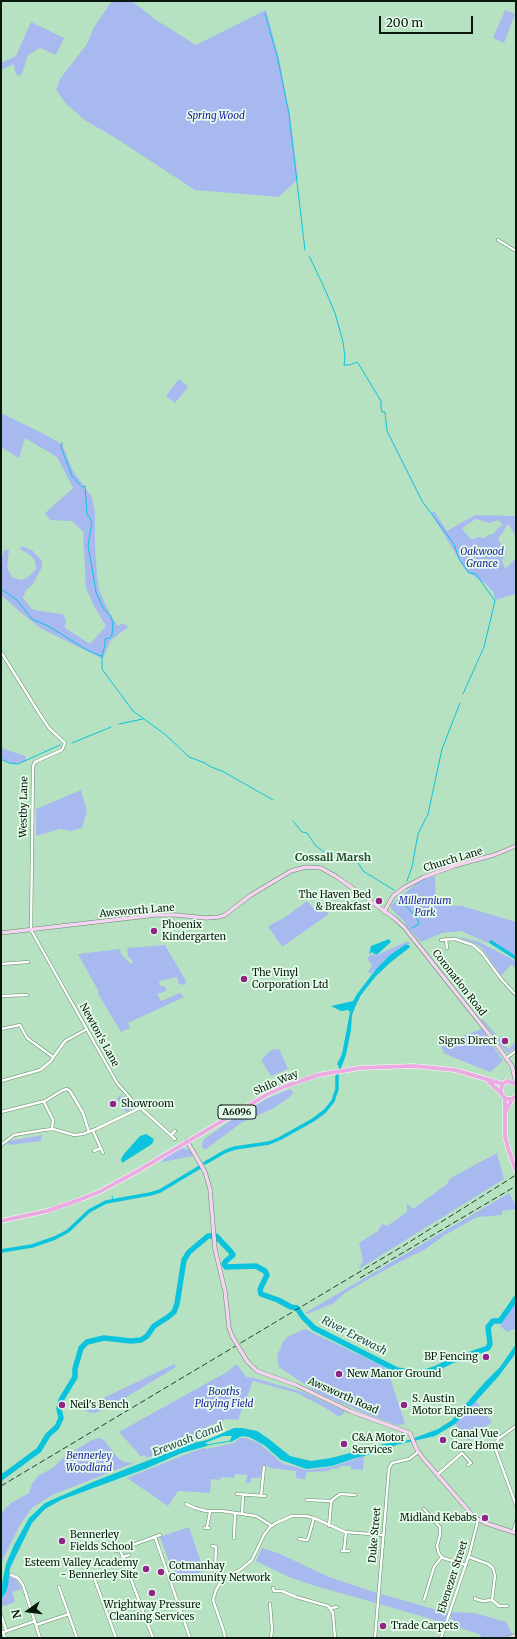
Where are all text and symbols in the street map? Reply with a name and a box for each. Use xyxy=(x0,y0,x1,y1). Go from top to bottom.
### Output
scale bar xyxy=(381,8,475,34)
text: 200 m xyxy=(386,15,423,30)
park label: Spring Wood xyxy=(187,110,245,122)
park label: Oakwood Grance xyxy=(460,546,504,570)
street label: Westby Lane xyxy=(17,776,31,838)
street label: Church Lane xyxy=(422,845,484,875)
district label: Cossall Marsh xyxy=(295,851,371,865)
place label: The Haven Bed & Breakfast xyxy=(298,889,371,912)
park label: Millennium Park xyxy=(399,895,451,918)
marker: The Haven Bed & Breakfast xyxy=(374,896,384,906)
street label: Awsworth Lane xyxy=(99,902,175,920)
place label: Phoenix Kindergarten xyxy=(162,919,226,942)
marker: Phoenix Kindergarten xyxy=(149,926,159,936)
street label: Coronation Road xyxy=(430,948,488,1018)
place label: The Vinyl Corporation Ltd xyxy=(252,967,328,990)
marker: The Vinyl Corporation Ltd xyxy=(239,974,249,984)
street label: Newton's Lane xyxy=(77,1001,121,1069)
place label: Signs Direct xyxy=(439,1035,497,1047)
marker: Signs Direct xyxy=(500,1036,510,1046)
street label: Shilo Way xyxy=(252,1068,300,1098)
place label: Showroom xyxy=(121,1098,174,1110)
marker: Showroom xyxy=(108,1099,118,1109)
road number: A6096 xyxy=(218,1105,256,1119)
water label: River Erewash xyxy=(319,1314,389,1358)
place label: BP Fencing xyxy=(424,1351,478,1363)
marker: BP Fencing xyxy=(481,1352,491,1362)
place label: New Manor Ground xyxy=(347,1368,441,1380)
marker: New Manor Ground xyxy=(334,1369,344,1379)
street label: Awsworth Road xyxy=(306,1375,380,1417)
park label: Booths Playing Field xyxy=(195,1386,253,1410)
place label: S. Austin Motor Engineers xyxy=(412,1393,493,1416)
place label: Neil's Bench xyxy=(70,1399,129,1411)
marker: Neil's Bench xyxy=(57,1400,67,1410)
marker: S. Austin Motor Engineers xyxy=(399,1400,409,1410)
water label: Erewash Canal xyxy=(151,1420,225,1460)
place label: Canal Vue Care Home xyxy=(451,1428,504,1452)
place label: C&A Motor Services xyxy=(352,1432,405,1456)
marker: Canal Vue Care Home xyxy=(438,1435,448,1445)
marker: C&A Motor Services xyxy=(339,1439,349,1449)
park label: Bennerley Woodland xyxy=(66,1450,112,1474)
street label: Duke Street xyxy=(367,1507,383,1563)
place label: Midland Kebabs xyxy=(400,1512,477,1524)
marker: Midland Kebabs xyxy=(480,1513,490,1523)
place label: Bennerley Fields School xyxy=(70,1529,133,1552)
marker: Bennerley Fields School xyxy=(57,1536,67,1546)
street label: Ebenezer Street xyxy=(436,1539,470,1615)
place label: Esteem Valley Academy - Bennerley Site xyxy=(25,1557,138,1580)
place label: Cotmanhay Community Network xyxy=(169,1560,271,1584)
marker: Esteem Valley Academy - Bennerley Site xyxy=(141,1564,151,1574)
marker: Cotmanhay Community Network xyxy=(156,1567,166,1577)
marker: Wrightway Pressure Cleaning Services xyxy=(147,1588,157,1598)
north arrow xyxy=(8,1591,48,1631)
place label: Wrightway Pressure Cleaning Services xyxy=(104,1599,200,1622)
text: N xyxy=(9,1608,24,1620)
place label: Trade Carpets xyxy=(391,1620,458,1632)
marker: Trade Carpets xyxy=(378,1621,388,1631)

